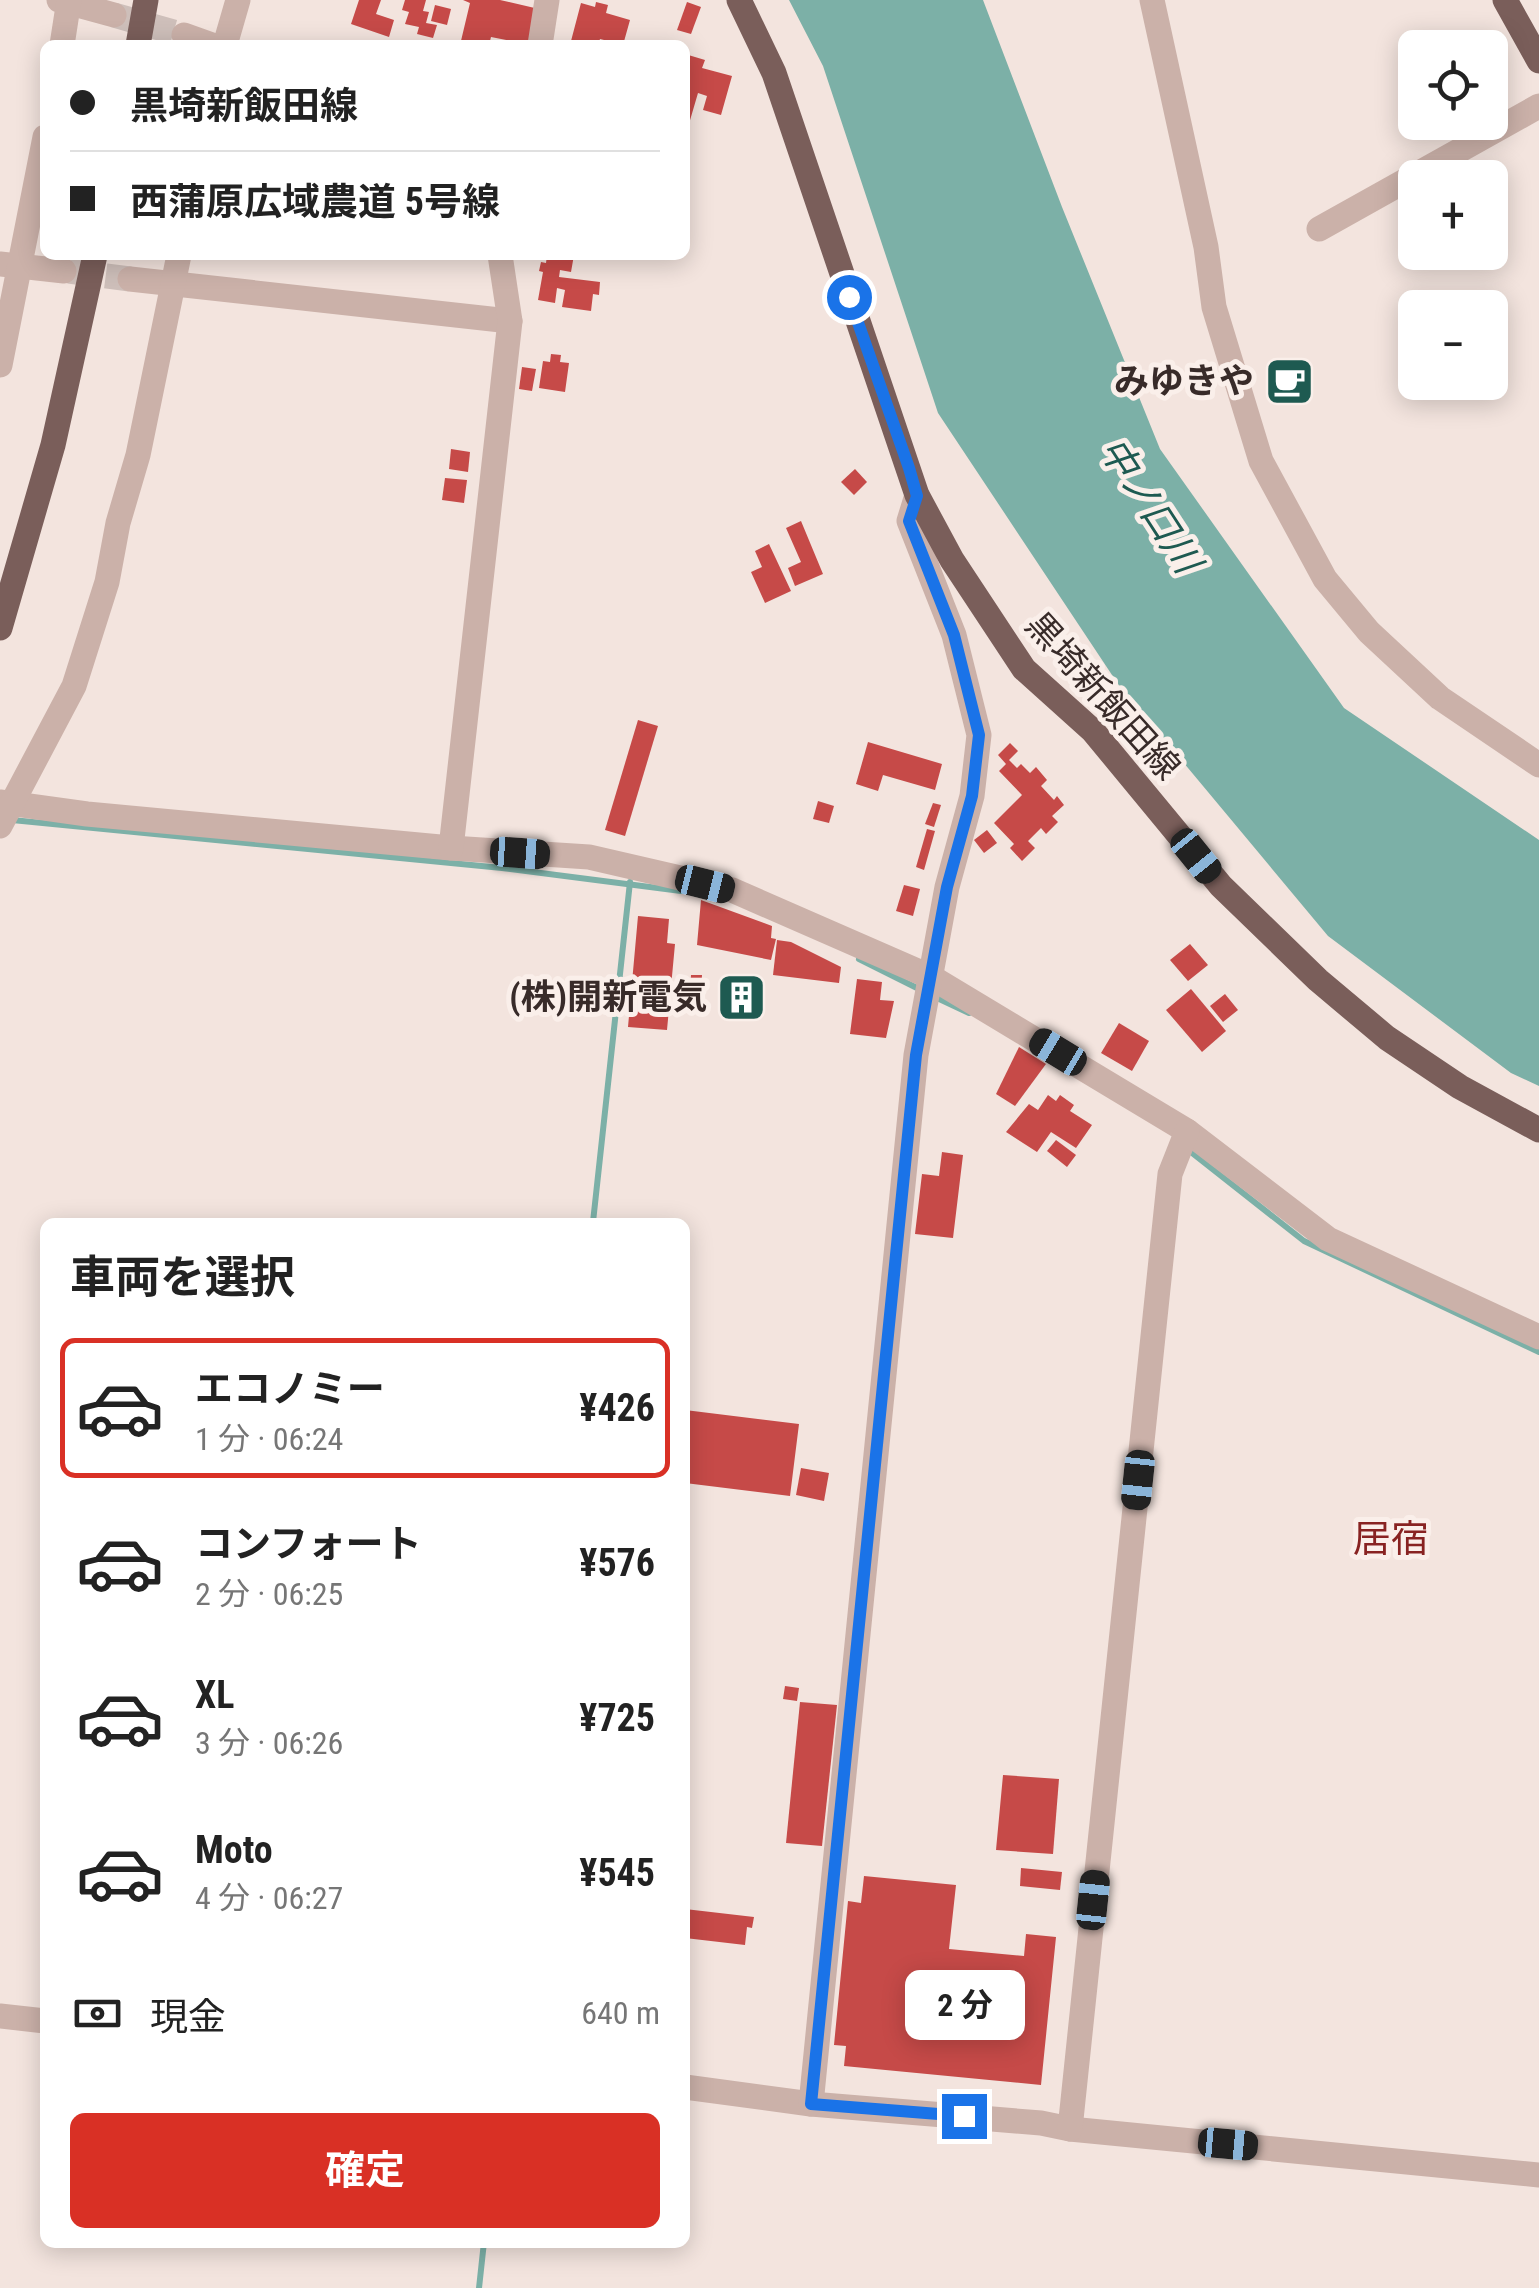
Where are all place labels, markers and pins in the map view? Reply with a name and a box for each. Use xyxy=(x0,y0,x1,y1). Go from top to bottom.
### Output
cafe icon: みゆきや xyxy=(1263,355,1315,407)
place label: みゆきや xyxy=(1114,361,1254,402)
building icon: (株)開新電気 xyxy=(716,971,768,1023)
place label: (株)開新電気 xyxy=(509,977,707,1018)

